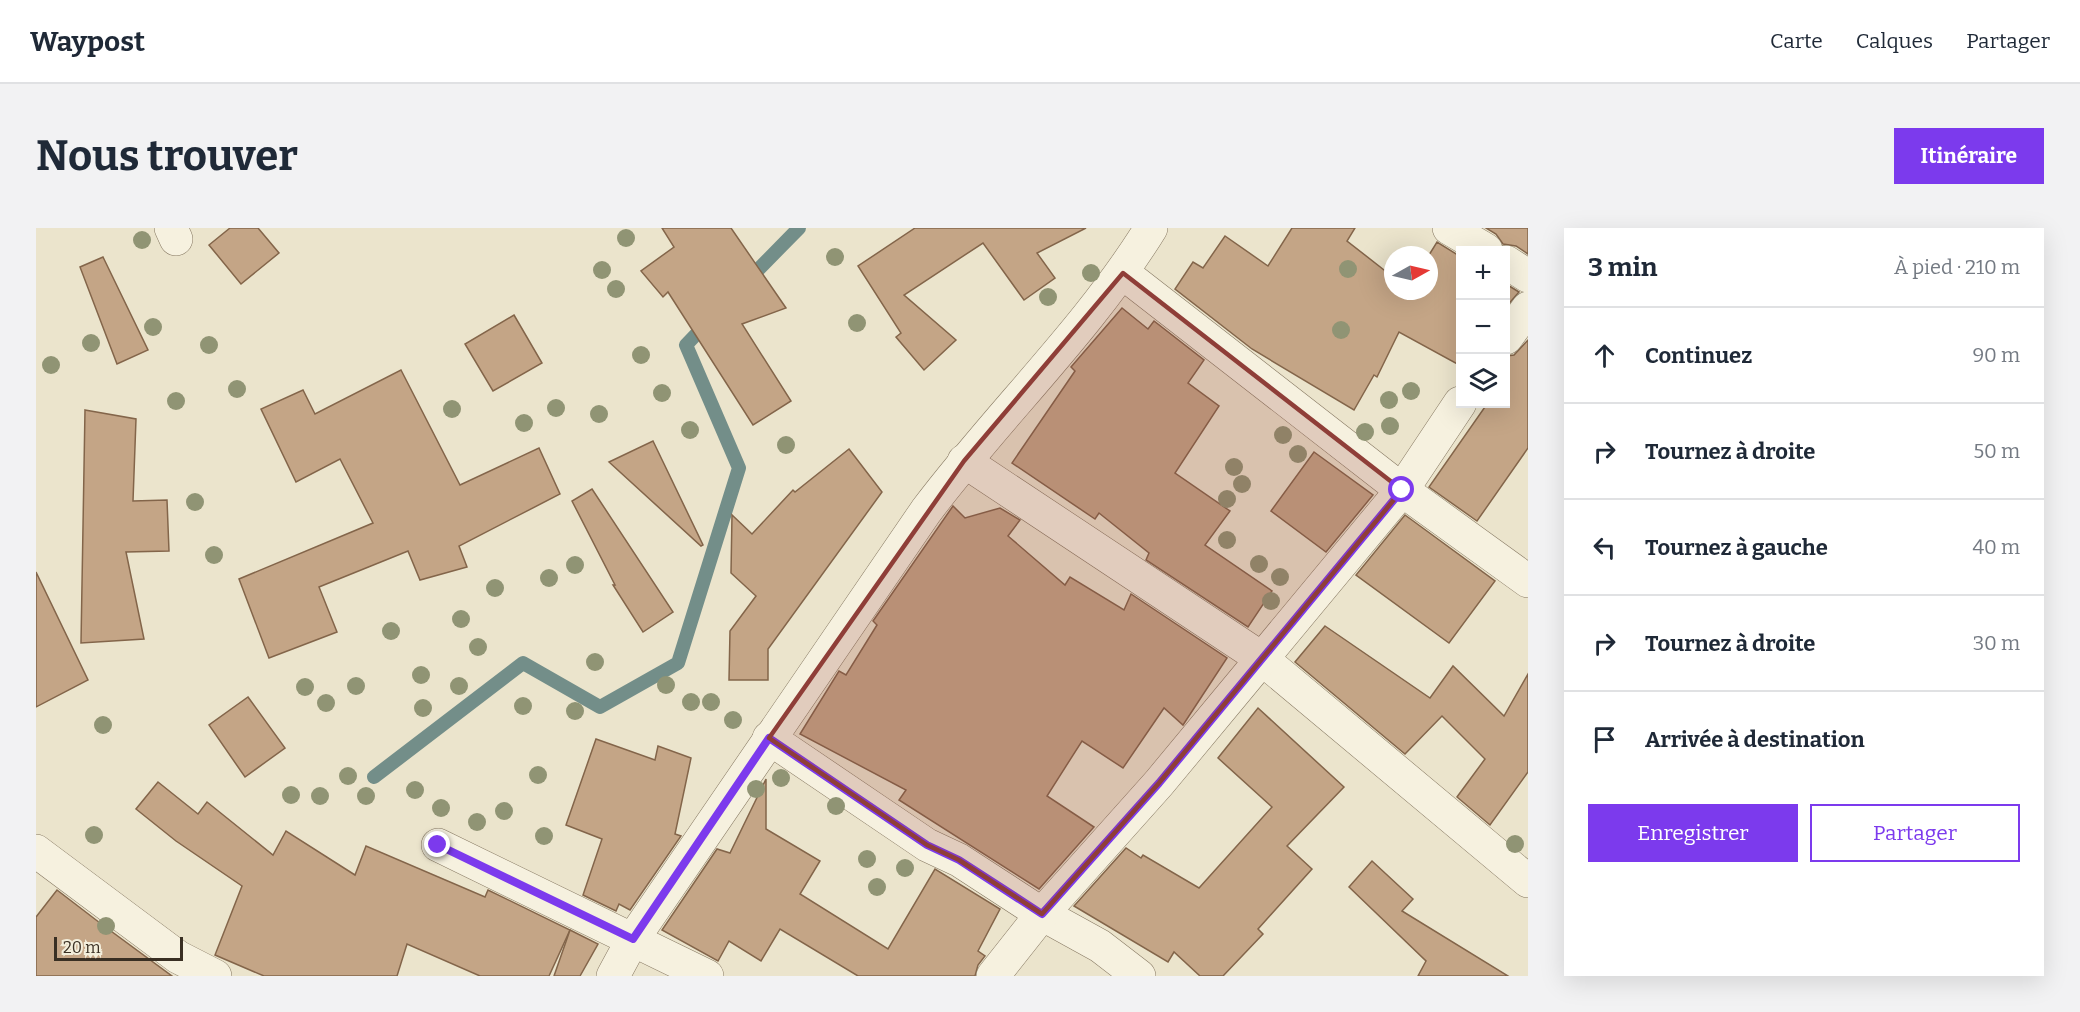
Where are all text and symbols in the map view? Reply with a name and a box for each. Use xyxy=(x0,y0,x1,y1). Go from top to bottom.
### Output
text: Waypost xyxy=(30,25,145,58)
text: Carte xyxy=(1770,28,1823,54)
text: Calques xyxy=(1856,28,1933,54)
text: Partager xyxy=(1966,28,2050,54)
button: Itinéraire xyxy=(1894,128,2044,184)
text: Nous trouver xyxy=(36,131,298,181)
north arrow xyxy=(1384,246,1438,300)
map controls xyxy=(1456,246,1510,408)
button: + xyxy=(1456,246,1510,300)
text: 3 min xyxy=(1588,252,1657,283)
text: À pied · 210 m xyxy=(1894,255,2020,279)
button: − xyxy=(1456,300,1510,354)
icon: ahead xyxy=(1588,339,1621,372)
text: Continuez xyxy=(1645,342,1752,369)
text: 90 m xyxy=(1972,343,2020,367)
button: layers xyxy=(1456,354,1510,408)
icon: right xyxy=(1588,435,1621,468)
text: Tournez à droite xyxy=(1645,438,1815,465)
text: 50 m xyxy=(1973,439,2020,463)
route start xyxy=(1388,476,1414,502)
icon: left xyxy=(1588,531,1621,564)
text: Tournez à gauche xyxy=(1645,534,1828,561)
text: 40 m xyxy=(1972,535,2020,559)
icon: right xyxy=(1588,627,1621,660)
text: Tournez à droite xyxy=(1645,630,1815,657)
text: 30 m xyxy=(1973,631,2020,655)
icon: arrive xyxy=(1588,723,1621,756)
text: Arrivée à destination xyxy=(1645,726,1865,753)
button: Enregistrer xyxy=(1588,804,1798,862)
button: Partager xyxy=(1810,804,2020,862)
route end xyxy=(424,831,450,857)
scale bar xyxy=(54,934,183,962)
text: 20 m xyxy=(63,938,100,957)

